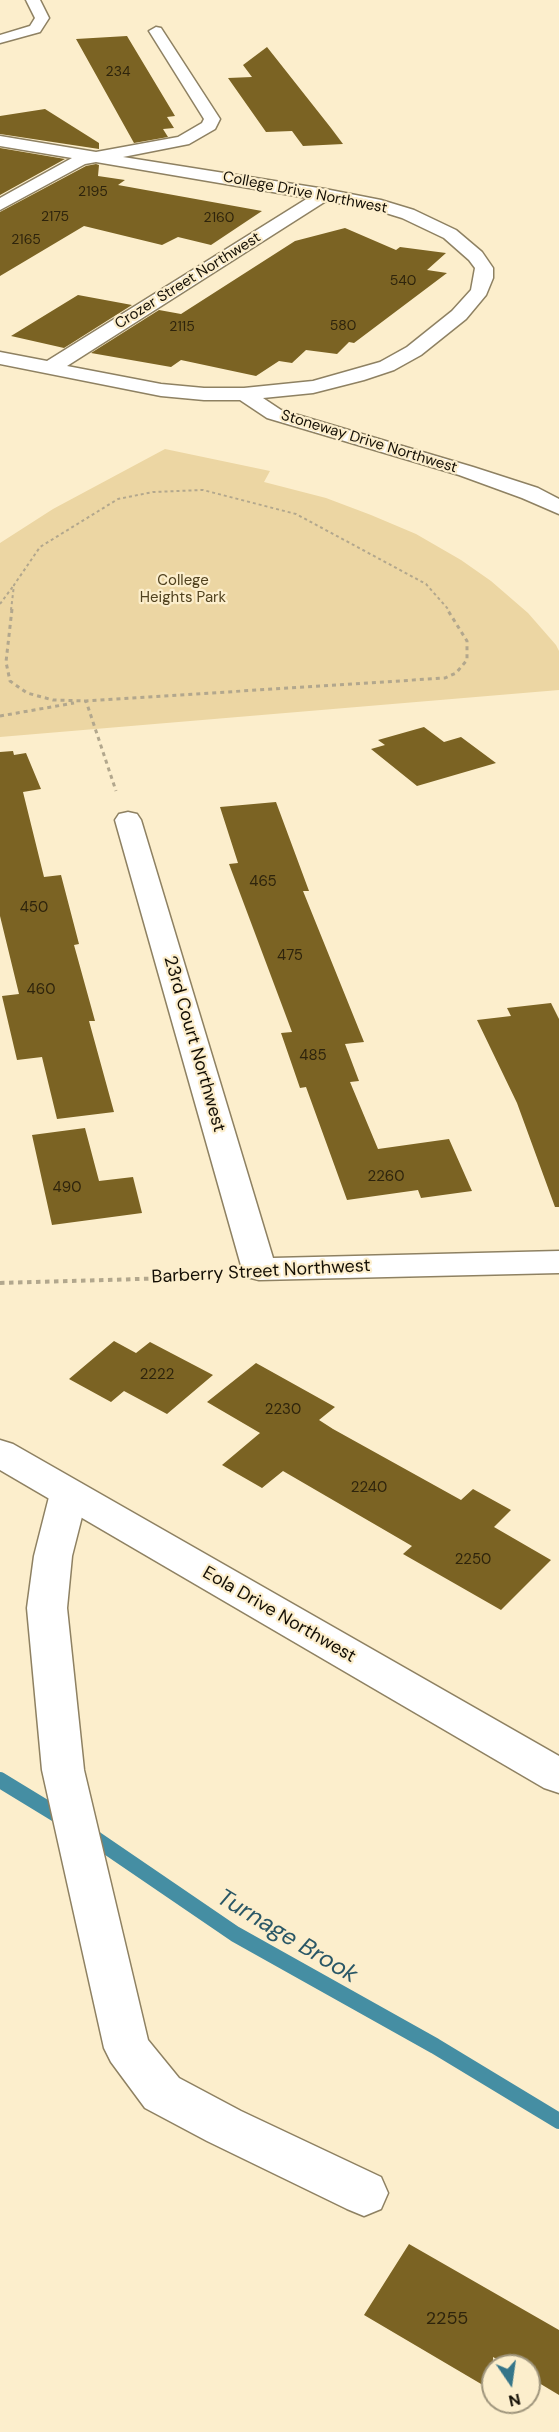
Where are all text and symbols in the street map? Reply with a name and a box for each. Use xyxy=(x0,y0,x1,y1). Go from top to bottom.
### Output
house number: 234 xyxy=(106,64,130,80)
street label: College Drive Northwest xyxy=(221,168,389,218)
house number: 2195 xyxy=(78,184,108,200)
house number: 2175 xyxy=(41,209,69,225)
house number: 2160 xyxy=(204,210,234,226)
street label: Crozer Street Northwest xyxy=(112,229,264,333)
house number: 2165 xyxy=(11,232,41,248)
house number: 540 xyxy=(390,273,416,289)
house number: 580 xyxy=(330,318,356,334)
house number: 2115 xyxy=(169,319,195,335)
street label: Stoneway Drive Northwest xyxy=(279,407,459,477)
park label: College Heights Park xyxy=(140,572,226,607)
house number: 465 xyxy=(249,873,277,891)
house number: 450 xyxy=(20,899,48,917)
house number: 475 xyxy=(277,947,303,965)
street label: 23rd Court Northwest xyxy=(158,953,230,1135)
house number: 460 xyxy=(27,981,55,999)
house number: 485 xyxy=(299,1047,327,1065)
house number: 2260 xyxy=(368,1168,404,1186)
house number: 490 xyxy=(53,1179,81,1197)
street label: Barberry Street Northwest xyxy=(151,1255,371,1289)
house number: 2222 xyxy=(140,1366,174,1384)
house number: 2230 xyxy=(265,1401,301,1419)
house number: 2240 xyxy=(351,1479,387,1497)
house number: 2250 xyxy=(455,1551,491,1569)
street label: Eola Drive Northwest xyxy=(199,1562,359,1668)
water label: Turnage Brook xyxy=(211,1884,363,1990)
house number: 2255 xyxy=(426,2308,468,2330)
north arrow xyxy=(481,2354,541,2414)
text: N xyxy=(507,2389,523,2412)

